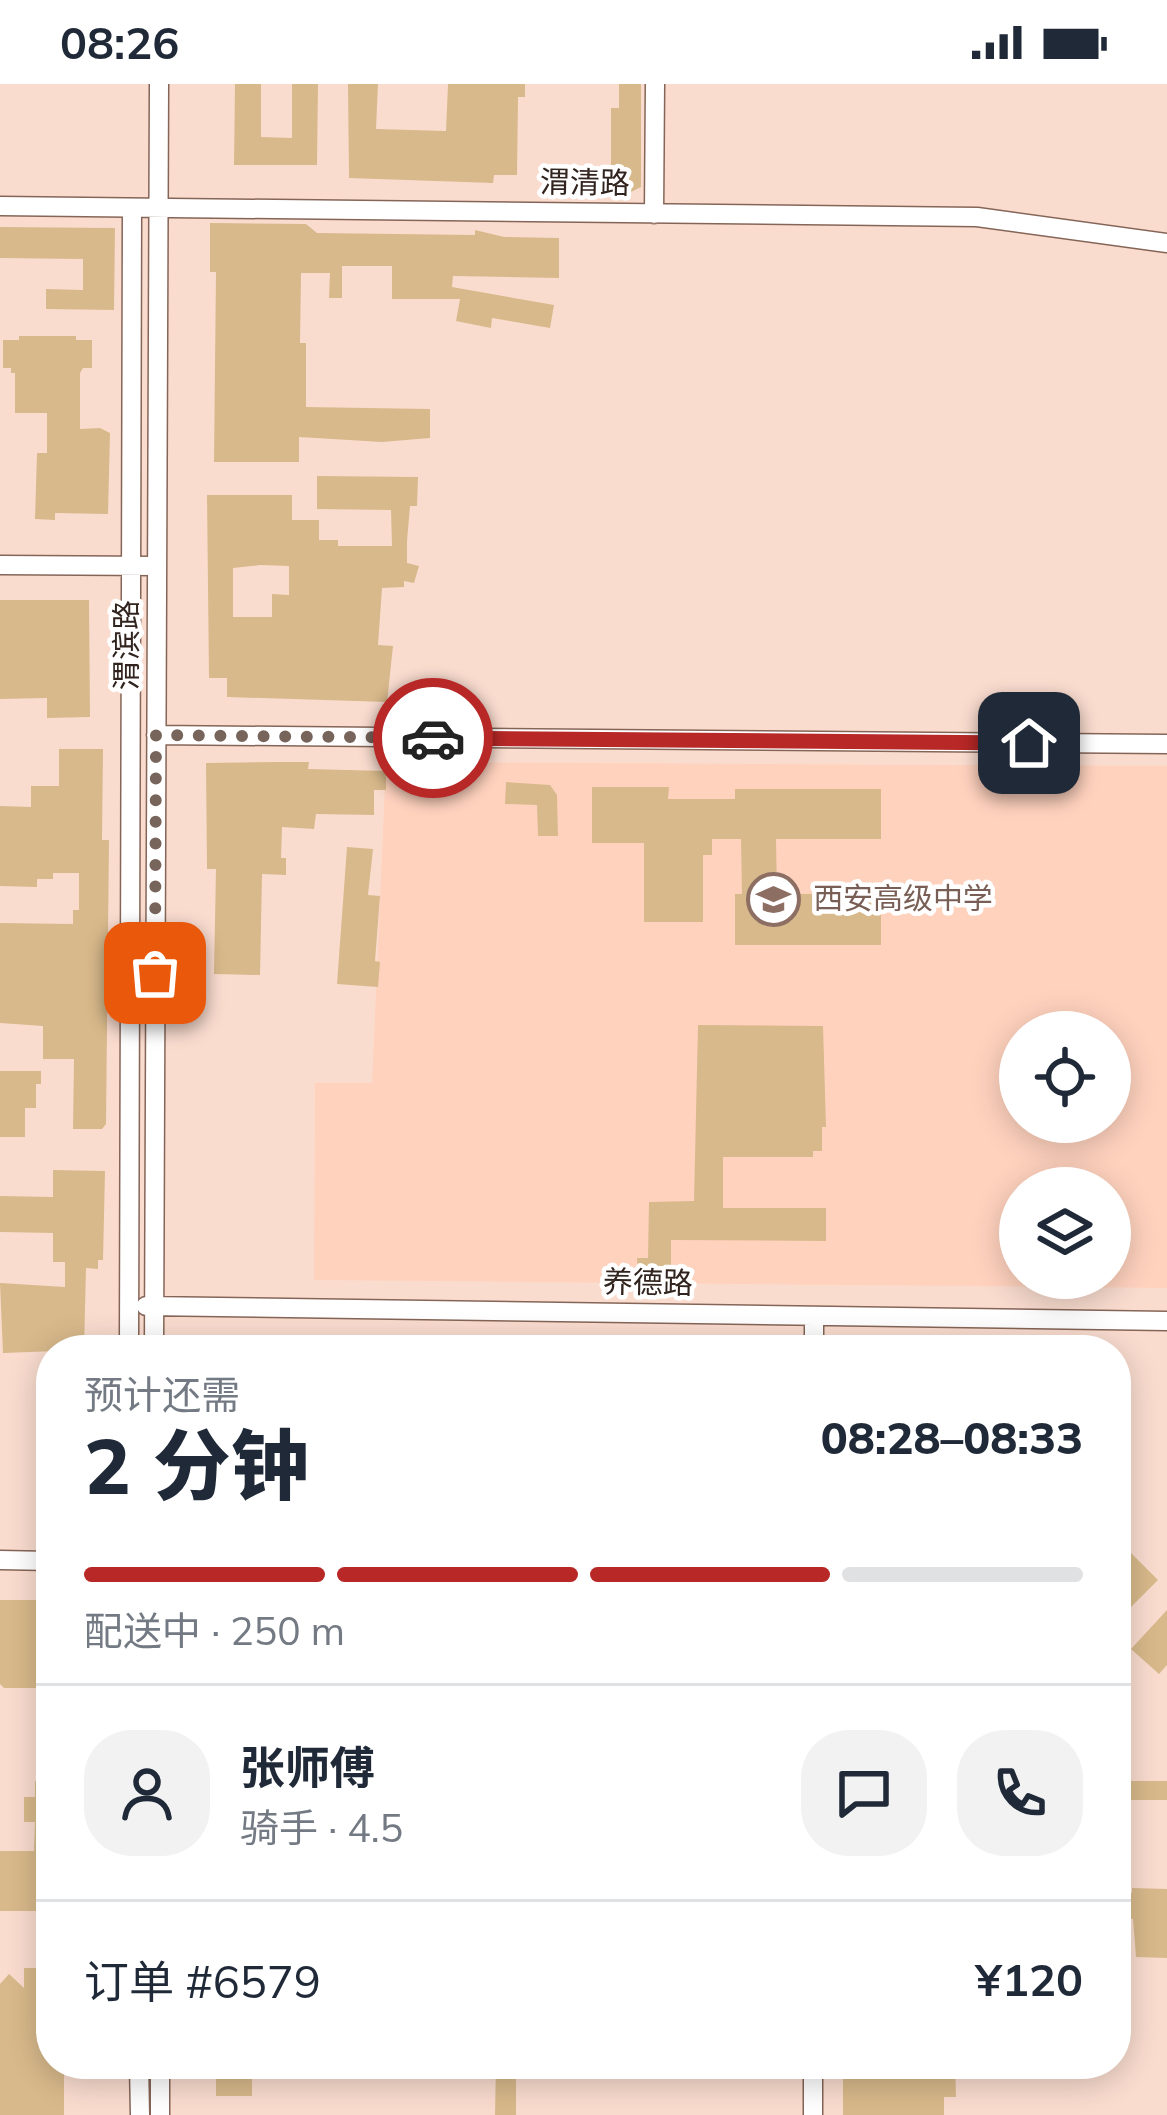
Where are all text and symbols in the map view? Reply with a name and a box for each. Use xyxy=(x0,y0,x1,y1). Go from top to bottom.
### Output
text: 08:26 xyxy=(60,14,179,70)
street label: 渭清路 xyxy=(540,162,630,202)
street label: 渭滨路 xyxy=(107,600,145,690)
courier xyxy=(373,678,493,798)
pin xyxy=(978,692,1080,794)
icon: car xyxy=(400,705,466,771)
icon: home xyxy=(996,710,1062,776)
school or university icon: 西安高级中学 xyxy=(746,871,802,927)
place label: 西安高级中学 xyxy=(813,879,993,917)
pin xyxy=(104,922,206,1024)
icon: bag xyxy=(122,940,188,1006)
map controls xyxy=(999,1011,1131,1299)
button: locate xyxy=(999,1011,1131,1143)
button: layers xyxy=(999,1167,1131,1299)
street label: 养德路 xyxy=(603,1262,693,1302)
text: 预计还需 xyxy=(84,1370,240,1419)
text: 08:28–08:33 xyxy=(821,1409,1083,1465)
text: 2 分钟 xyxy=(84,1416,309,1514)
text: 配送中 · 250 m xyxy=(84,1606,345,1655)
button: person xyxy=(84,1730,210,1856)
button: chat xyxy=(801,1730,927,1856)
button: phone xyxy=(957,1730,1083,1856)
text: 张师傅 xyxy=(240,1739,375,1795)
text: 骑手 · 4.5 xyxy=(240,1803,403,1852)
text: ¥120 xyxy=(975,1951,1083,2007)
text: 订单 #6579 xyxy=(84,1953,321,2009)

